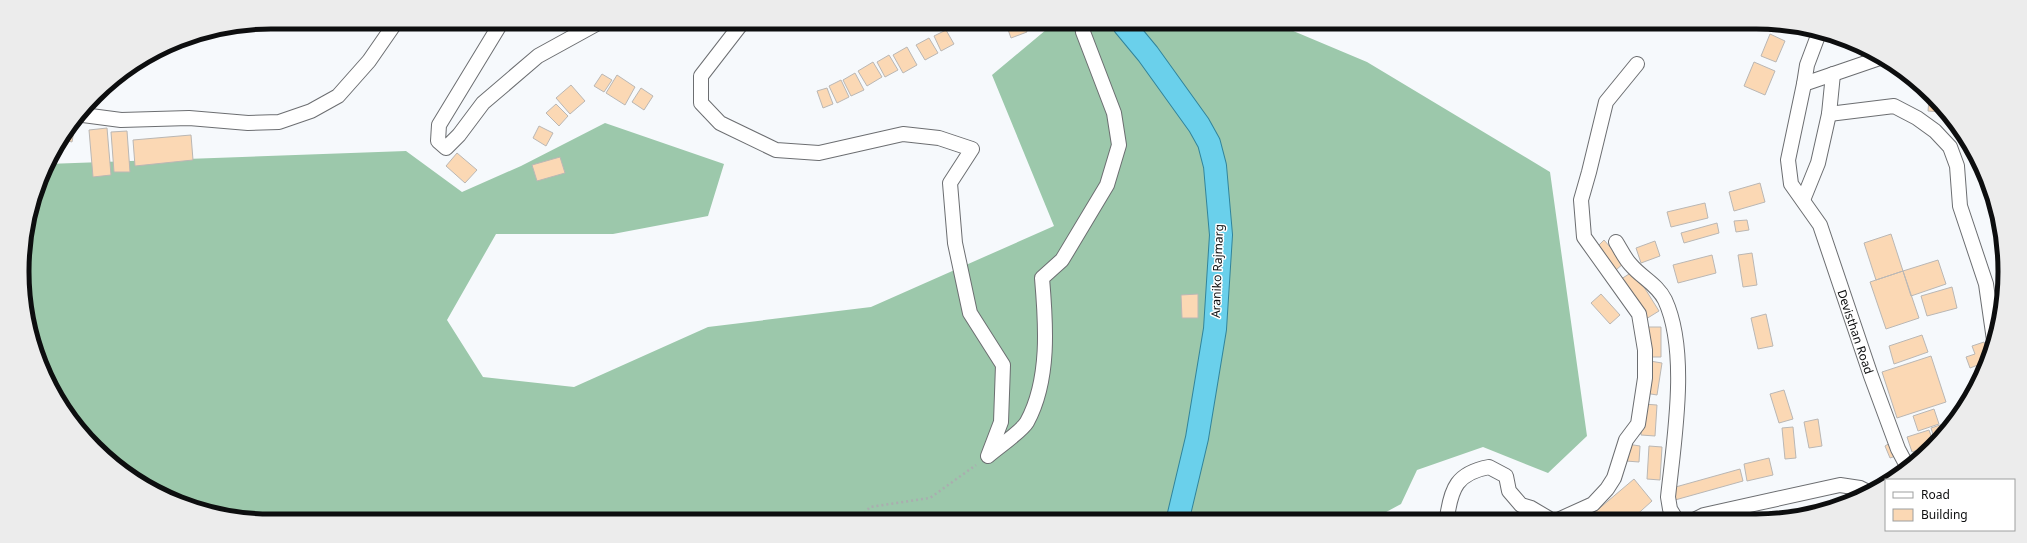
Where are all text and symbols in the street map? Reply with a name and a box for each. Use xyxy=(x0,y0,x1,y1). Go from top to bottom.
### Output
street label: Araniko Rajmarg xyxy=(1207,224,1227,318)
street label: Devisthan Road xyxy=(1834,287,1878,376)
legend xyxy=(1885,479,2015,531)
text: Road xyxy=(1921,486,1950,503)
text: Building xyxy=(1921,506,1968,523)

